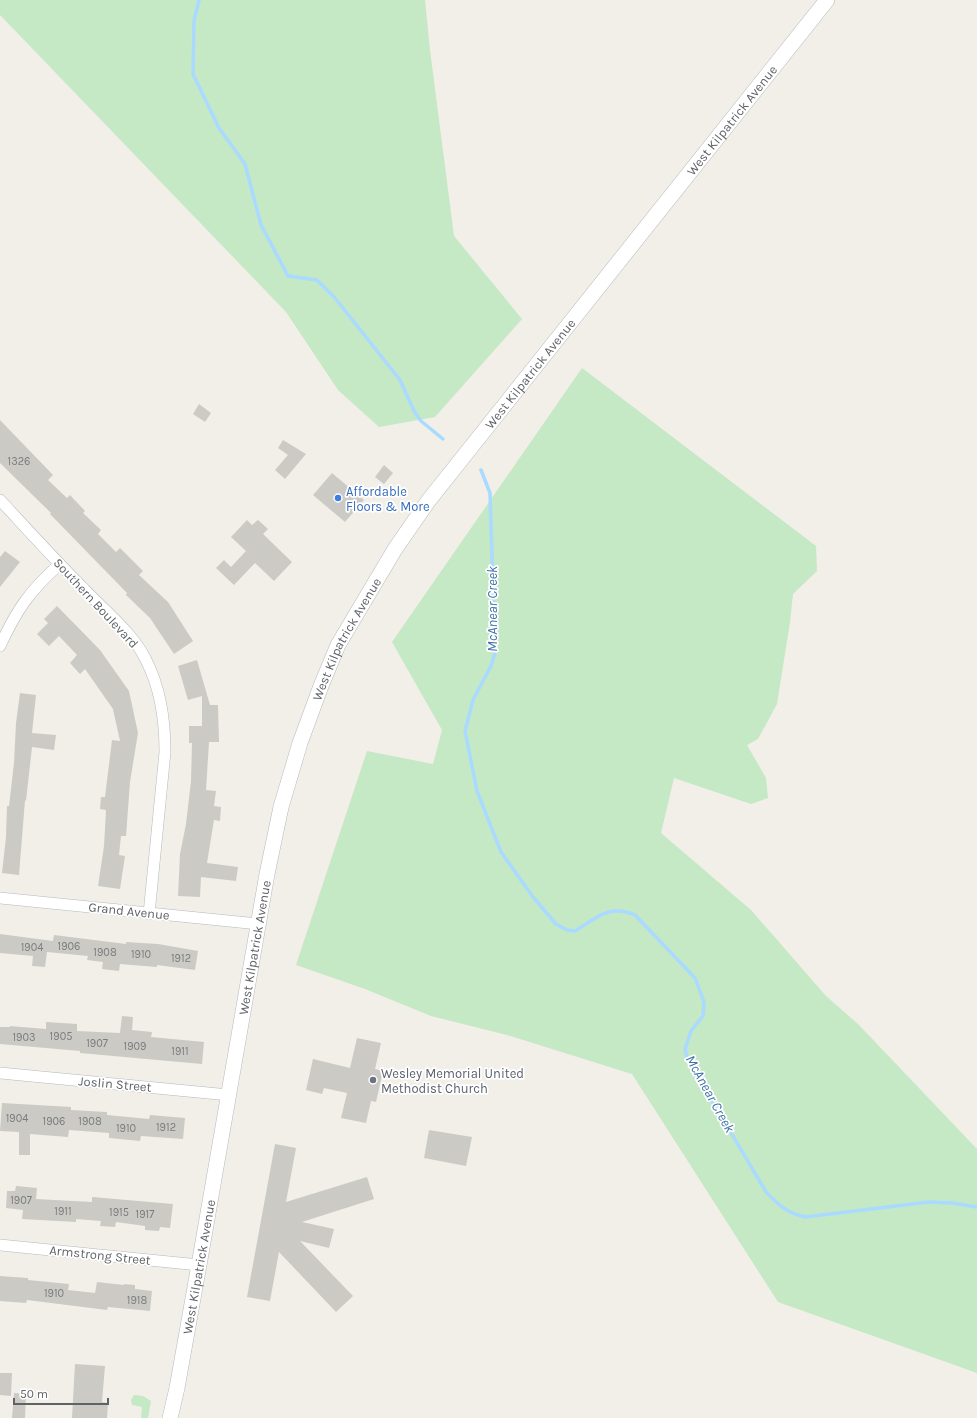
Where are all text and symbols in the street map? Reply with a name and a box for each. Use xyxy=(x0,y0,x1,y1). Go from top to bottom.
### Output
street label: West Kilpatrick Avenue xyxy=(683,62,780,178)
street label: West Kilpatrick Avenue xyxy=(481,315,578,431)
house number: 1326 xyxy=(8,455,30,468)
place label: Affordable Floors & More xyxy=(346,484,430,514)
marker: Affordable Floors & More xyxy=(333,493,343,503)
street label: Southern Boulevard xyxy=(51,555,141,651)
water label: McAnear Creek xyxy=(484,565,501,652)
street label: West Kilpatrick Avenue xyxy=(309,574,384,702)
street label: West Kilpatrick Avenue xyxy=(235,879,273,1016)
street label: Grand Avenue xyxy=(88,899,171,923)
house number: 1906 xyxy=(58,940,80,953)
house number: 1904 xyxy=(21,941,43,954)
house number: 1908 xyxy=(93,946,117,959)
house number: 1910 xyxy=(131,948,151,961)
house number: 1912 xyxy=(171,952,191,965)
house number: 1905 xyxy=(50,1030,72,1043)
house number: 1903 xyxy=(12,1031,36,1044)
house number: 1907 xyxy=(86,1037,108,1050)
house number: 1909 xyxy=(124,1040,146,1053)
house number: 1911 xyxy=(171,1045,189,1058)
water label: McAnear Creek xyxy=(682,1052,739,1136)
place label: Wesley Memorial United Methodist Church xyxy=(381,1066,524,1096)
street label: Joslin Street xyxy=(78,1073,152,1095)
marker: Wesley Memorial United Methodist Church xyxy=(368,1075,378,1085)
house number: 1904 xyxy=(6,1112,28,1125)
house number: 1906 xyxy=(43,1115,65,1128)
house number: 1908 xyxy=(78,1115,102,1128)
house number: 1912 xyxy=(156,1121,176,1134)
house number: 1910 xyxy=(116,1122,136,1135)
house number: 1907 xyxy=(10,1194,32,1207)
street label: West Kilpatrick Avenue xyxy=(179,1198,218,1335)
house number: 1911 xyxy=(54,1205,72,1218)
house number: 1915 xyxy=(109,1206,129,1219)
house number: 1917 xyxy=(136,1208,154,1221)
street label: Armstrong Street xyxy=(49,1242,152,1268)
house number: 1910 xyxy=(44,1287,64,1300)
house number: 1918 xyxy=(127,1294,147,1307)
scale bar xyxy=(14,1380,108,1406)
text: 50 m xyxy=(20,1387,48,1401)

